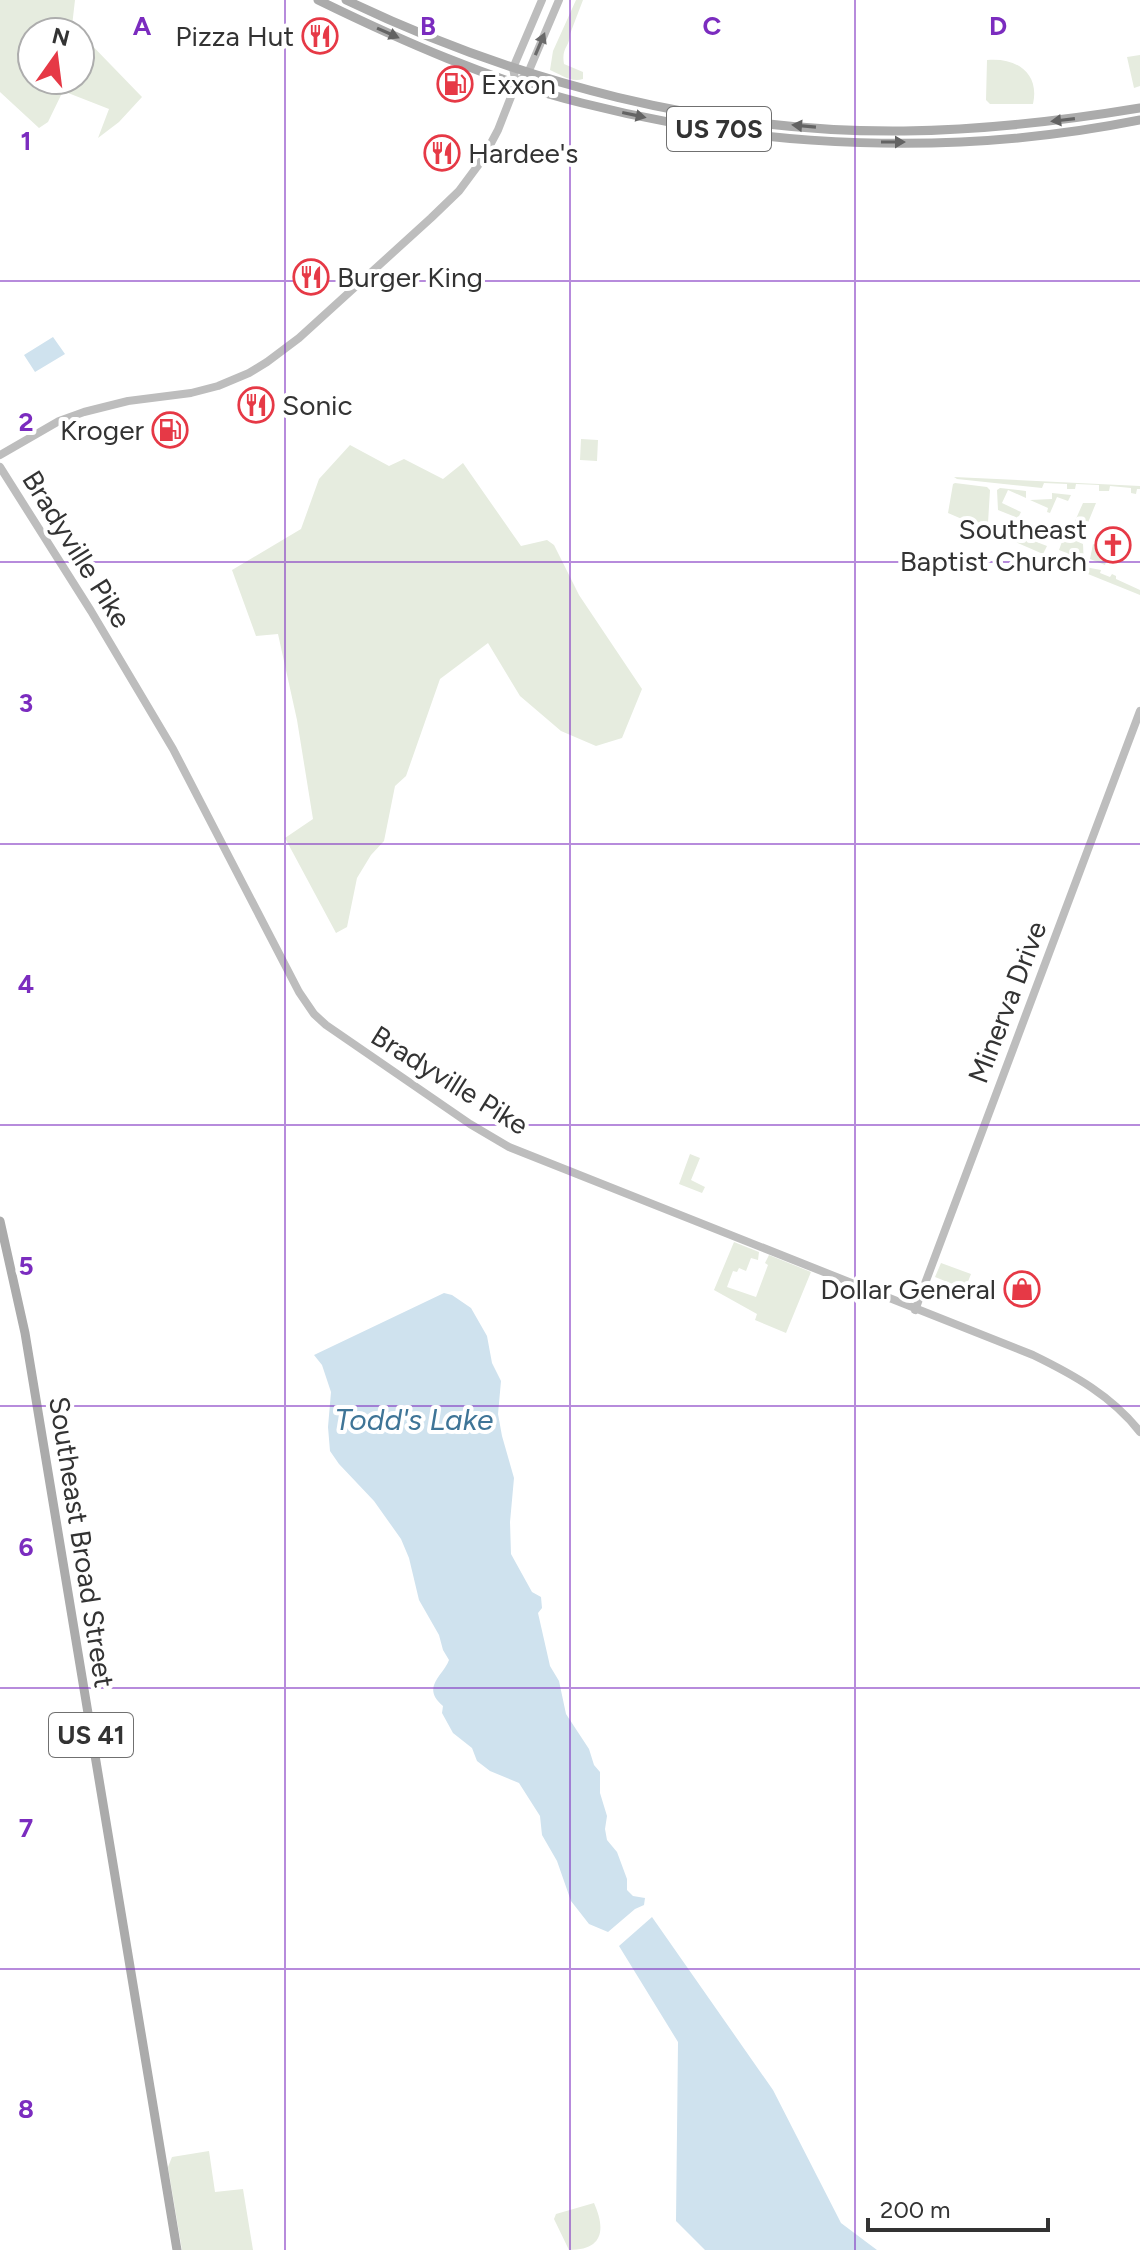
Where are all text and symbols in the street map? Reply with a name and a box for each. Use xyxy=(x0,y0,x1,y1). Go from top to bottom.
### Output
text: A xyxy=(133,10,152,42)
text: B xyxy=(420,10,436,42)
text: C xyxy=(703,10,722,42)
text: D xyxy=(989,10,1007,42)
north arrow xyxy=(16,16,96,96)
restaurant icon: Pizza Hut xyxy=(301,17,339,55)
place label: Pizza Hut xyxy=(175,19,294,53)
text: N xyxy=(49,22,72,52)
one-way arrow xyxy=(376,27,400,40)
one-way arrow xyxy=(534,32,547,56)
fuel station icon: Exxon xyxy=(436,65,474,103)
place label: Exxon xyxy=(481,67,556,101)
road number: US 70S xyxy=(667,107,771,151)
one-way arrow xyxy=(622,109,647,122)
one-way arrow xyxy=(1050,113,1075,126)
one-way arrow xyxy=(791,119,816,132)
text: 1 xyxy=(21,125,31,157)
restaurant icon: Hardee's xyxy=(423,134,461,172)
place label: Hardee's xyxy=(468,136,578,170)
one-way arrow xyxy=(881,136,906,148)
restaurant icon: Burger King xyxy=(292,258,330,296)
place label: Burger King xyxy=(337,260,483,294)
restaurant icon: Sonic xyxy=(237,386,275,424)
place label: Sonic xyxy=(282,388,353,422)
text: 2 xyxy=(18,406,34,438)
fuel station icon: Kroger xyxy=(151,411,189,449)
place label: Kroger xyxy=(60,413,145,447)
street label: Bradyville Pike xyxy=(15,464,139,634)
place label: Southeast Baptist Church xyxy=(900,512,1087,578)
church icon: Southeast Baptist Church xyxy=(1094,526,1132,564)
text: 3 xyxy=(19,687,33,719)
street label: Minerva Drive xyxy=(961,916,1053,1088)
text: 4 xyxy=(18,968,34,1000)
street label: Bradyville Pike xyxy=(365,1018,535,1142)
text: 5 xyxy=(18,1250,34,1282)
shop icon: Dollar General xyxy=(1003,1270,1041,1308)
place label: Dollar General xyxy=(820,1272,996,1306)
street label: Southeast Broad Street xyxy=(42,1394,122,1690)
water label: Todd's Lake xyxy=(335,1401,493,1438)
text: 6 xyxy=(18,1531,34,1563)
road number: US 41 xyxy=(49,1713,133,1757)
text: 7 xyxy=(19,1812,33,1844)
text: 8 xyxy=(18,2093,34,2125)
scale bar xyxy=(868,2182,1048,2232)
text: 200 m xyxy=(880,2195,951,2224)

